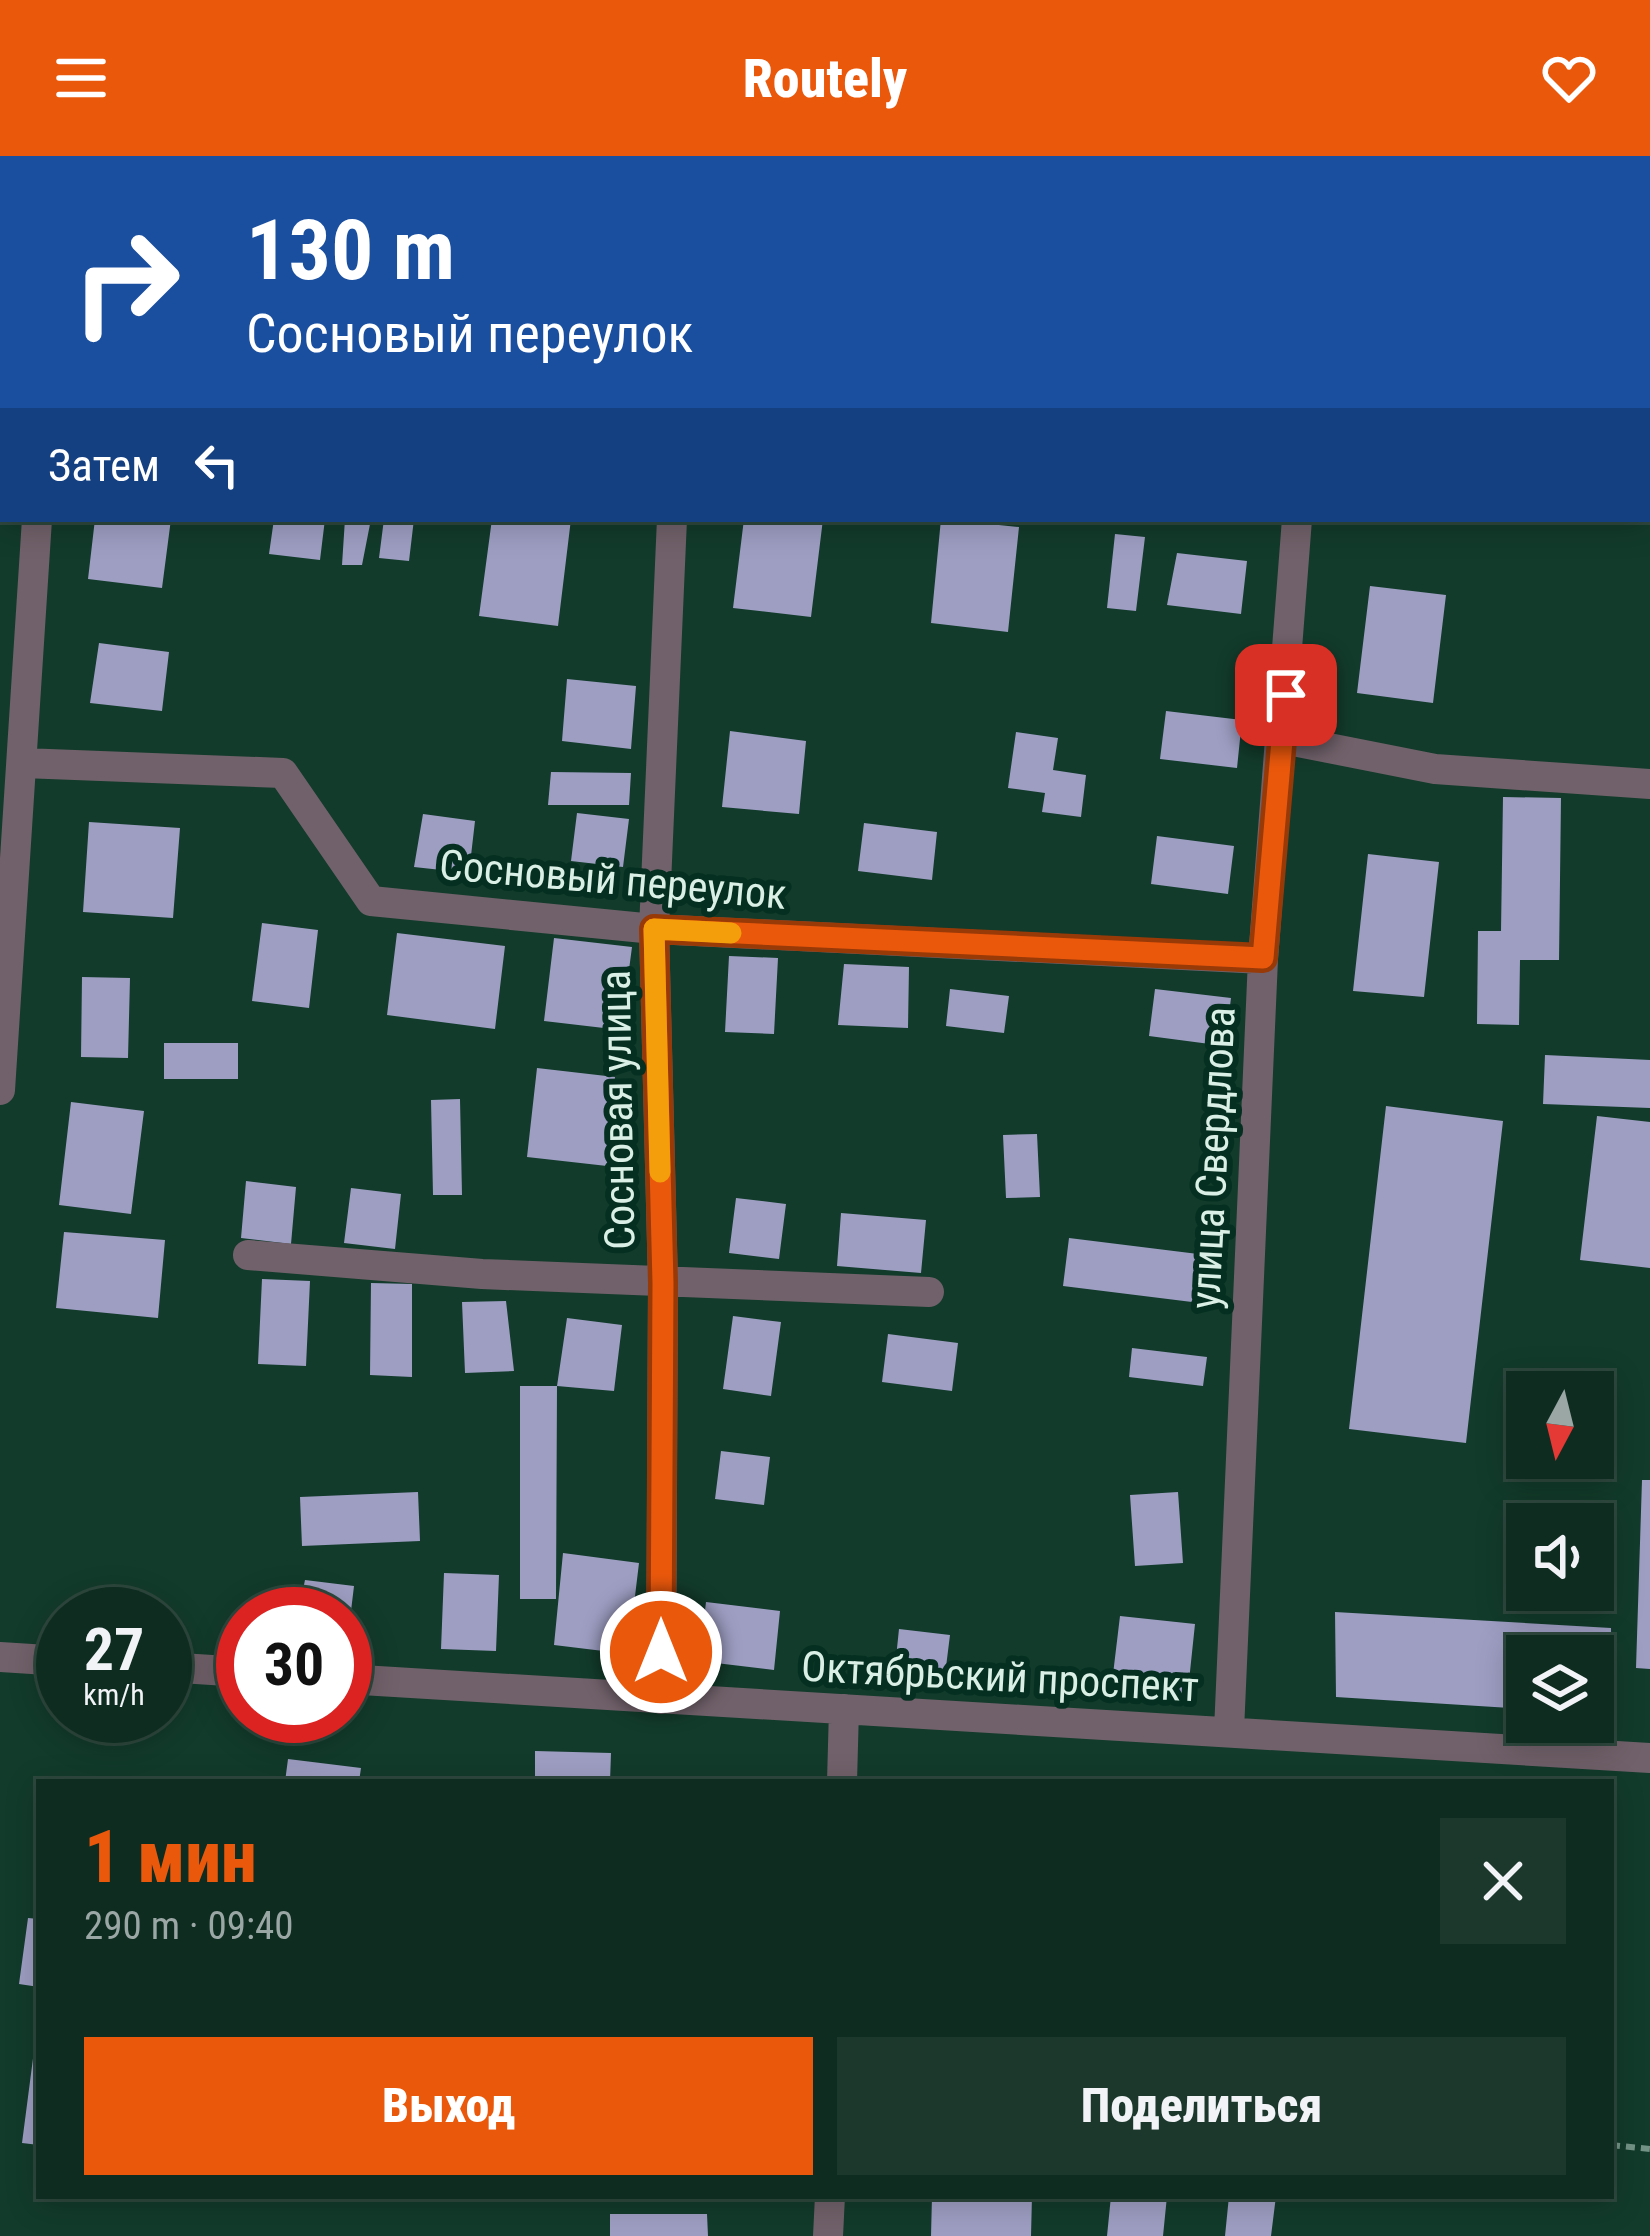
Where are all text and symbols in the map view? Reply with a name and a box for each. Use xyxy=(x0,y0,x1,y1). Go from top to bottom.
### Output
icon: menu xyxy=(48,45,114,111)
icon: heart xyxy=(1536,45,1602,111)
text: Routely xyxy=(743,47,907,110)
text: 130 m xyxy=(246,201,455,300)
icon: right xyxy=(48,204,204,360)
text: Сосновый переулок xyxy=(246,302,693,365)
icon: left xyxy=(184,432,250,498)
text: Затем xyxy=(48,439,160,492)
pin xyxy=(1235,644,1337,746)
icon: arrive xyxy=(1253,662,1319,728)
street label: Сосновый переулок xyxy=(437,840,788,919)
street label: Сосновая улица xyxy=(591,970,644,1250)
street label: улица Свердлова xyxy=(1180,1006,1245,1310)
north arrow xyxy=(1506,1371,1614,1479)
map controls xyxy=(1506,1371,1614,1743)
button: sound xyxy=(1506,1503,1614,1611)
speed limit sign: 30 xyxy=(216,1587,372,1743)
position arrow xyxy=(598,1589,724,1715)
text: 27 xyxy=(84,1614,144,1685)
button: layers xyxy=(1506,1635,1614,1743)
street label: Октябрьский проспект xyxy=(800,1642,1200,1711)
text: km/h xyxy=(83,1677,145,1712)
text: 1 мин xyxy=(84,1815,257,1900)
button: close xyxy=(1440,1818,1566,1944)
text: 290 m · 09:40 xyxy=(84,1903,294,1949)
button: Выход xyxy=(84,2037,813,2175)
button: Поделиться xyxy=(837,2037,1566,2175)

